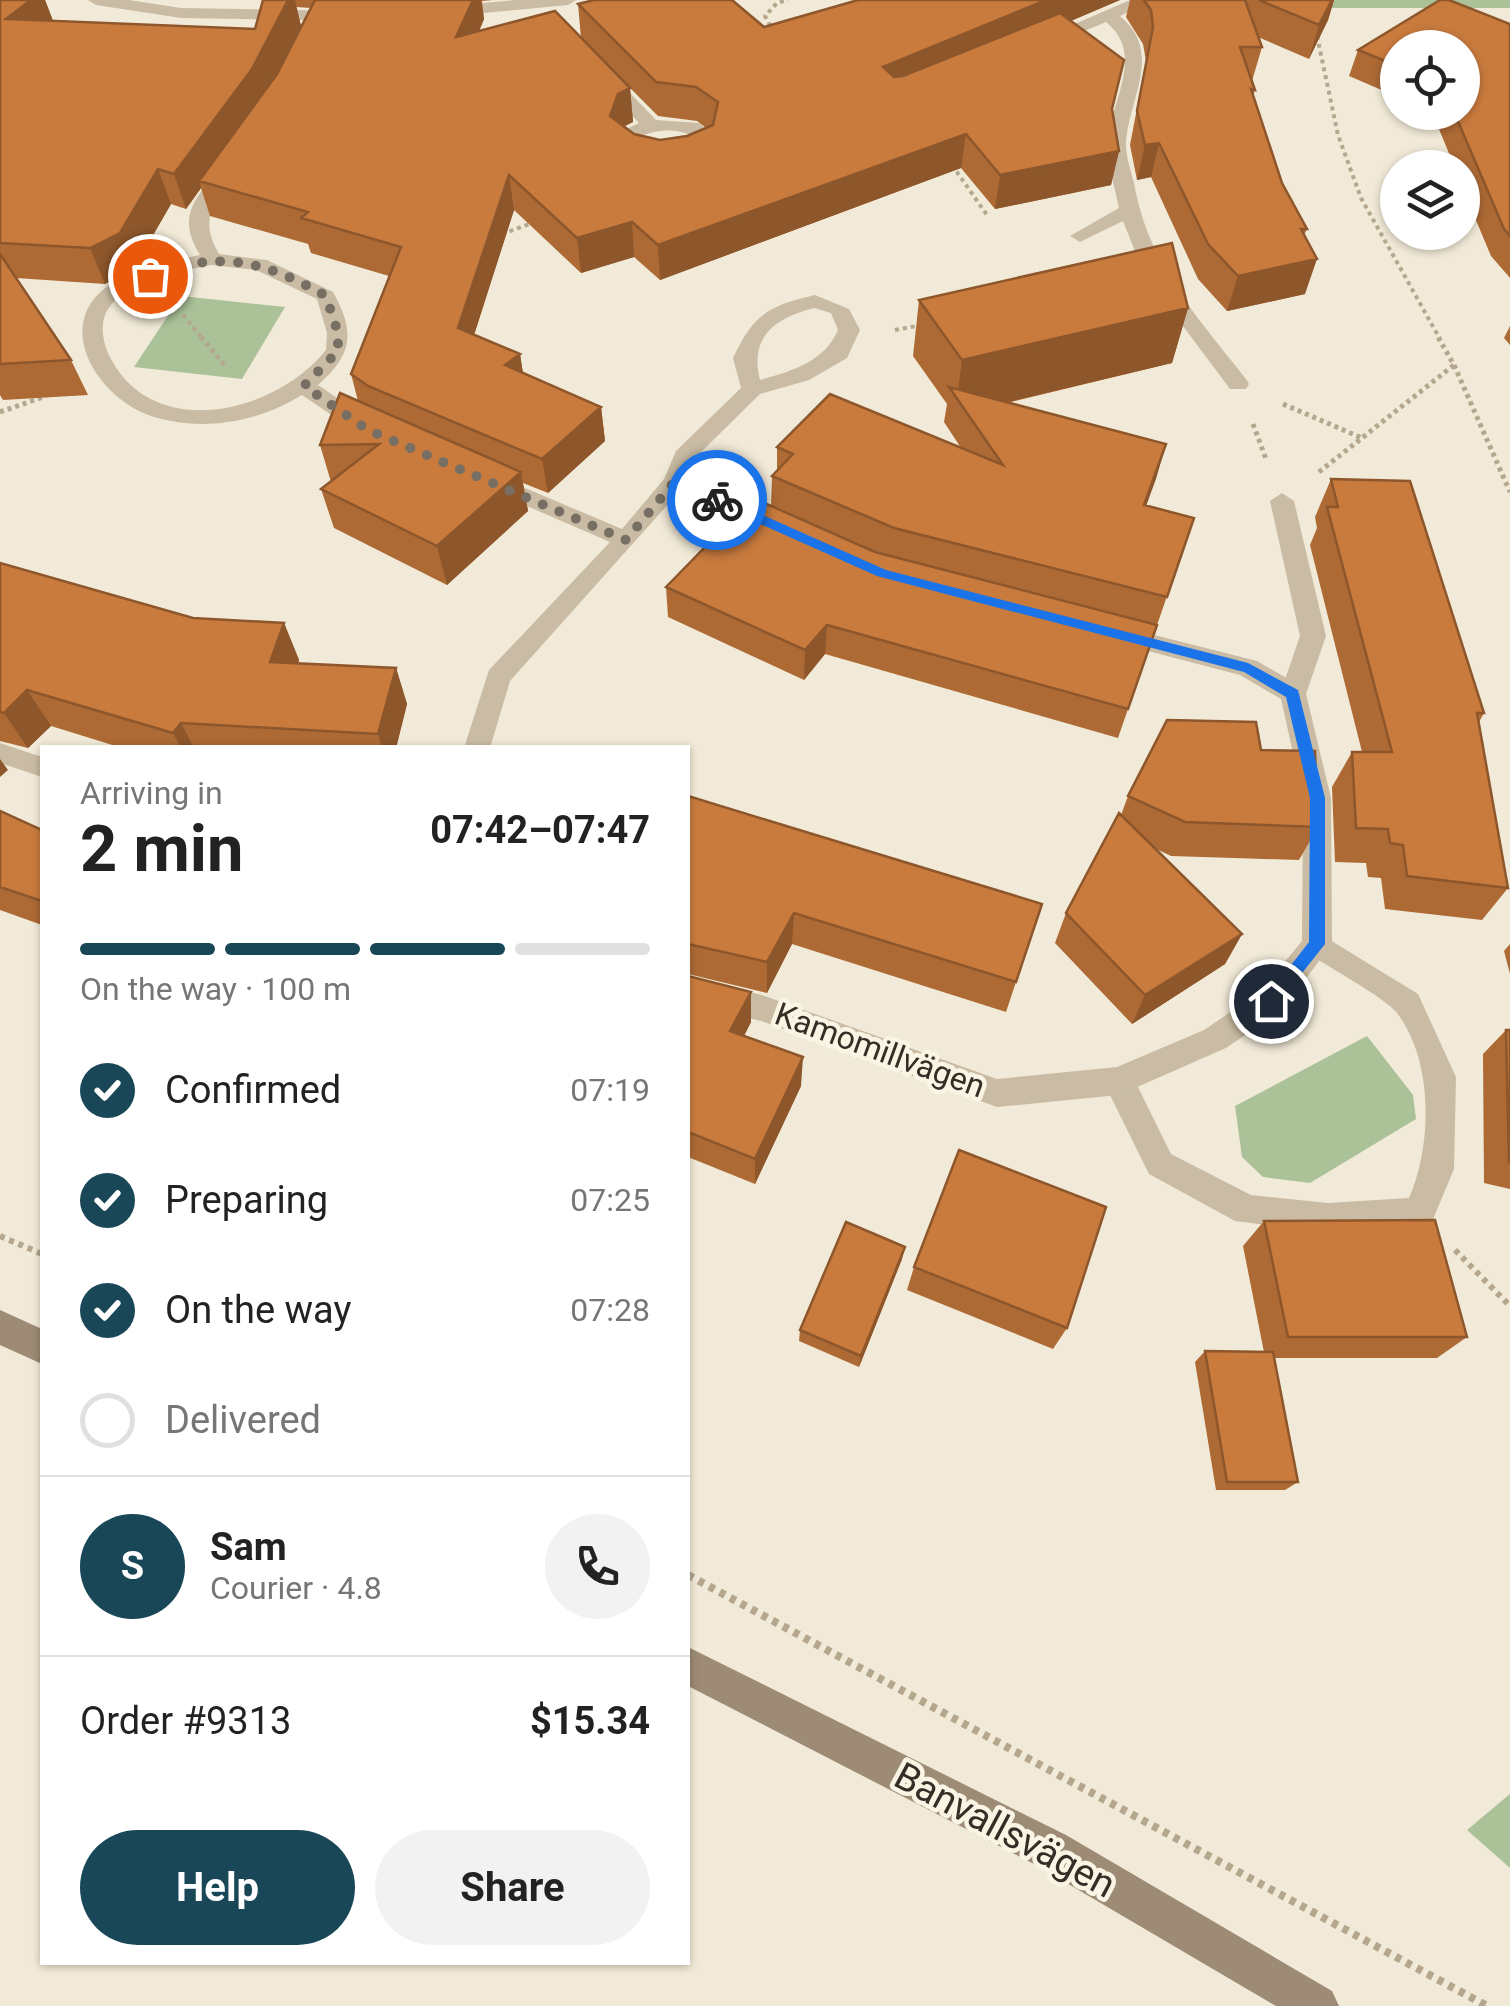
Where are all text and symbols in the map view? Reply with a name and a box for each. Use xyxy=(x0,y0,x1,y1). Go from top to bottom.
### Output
map controls xyxy=(1380,30,1480,250)
button: locate xyxy=(1380,30,1480,130)
button: layers xyxy=(1380,150,1480,250)
pin xyxy=(108,234,193,319)
icon: bag xyxy=(123,249,178,304)
courier xyxy=(667,450,767,550)
icon: bike xyxy=(690,473,745,528)
text: Arriving in xyxy=(80,774,223,812)
text: 07:42–07:47 xyxy=(430,808,650,852)
text: 2 min xyxy=(80,811,243,887)
pin xyxy=(1229,959,1314,1044)
text: On the way · 100 m xyxy=(80,970,351,1008)
icon: home xyxy=(1244,974,1299,1029)
street label: Kamomillvägen xyxy=(770,994,990,1106)
icon: check xyxy=(80,1063,135,1118)
text: Confirmed xyxy=(165,1068,341,1112)
text: 07:19 xyxy=(570,1071,650,1109)
icon: check xyxy=(80,1173,135,1228)
text: Preparing xyxy=(165,1178,328,1222)
text: 07:25 xyxy=(570,1181,650,1219)
icon: check xyxy=(80,1283,135,1338)
text: On the way xyxy=(165,1288,351,1332)
text: 07:28 xyxy=(570,1291,650,1329)
text: Delivered xyxy=(165,1398,321,1442)
button: phone xyxy=(545,1514,650,1619)
text: Sam xyxy=(210,1525,287,1569)
text: S xyxy=(121,1544,144,1588)
text: Courier · 4.8 xyxy=(210,1569,382,1607)
text: Order #9313 xyxy=(80,1699,291,1743)
text: $15.34 xyxy=(530,1699,650,1743)
street label: Banvallsvägen xyxy=(887,1753,1123,1907)
button: Help xyxy=(80,1830,355,1945)
button: Share xyxy=(375,1830,650,1945)

